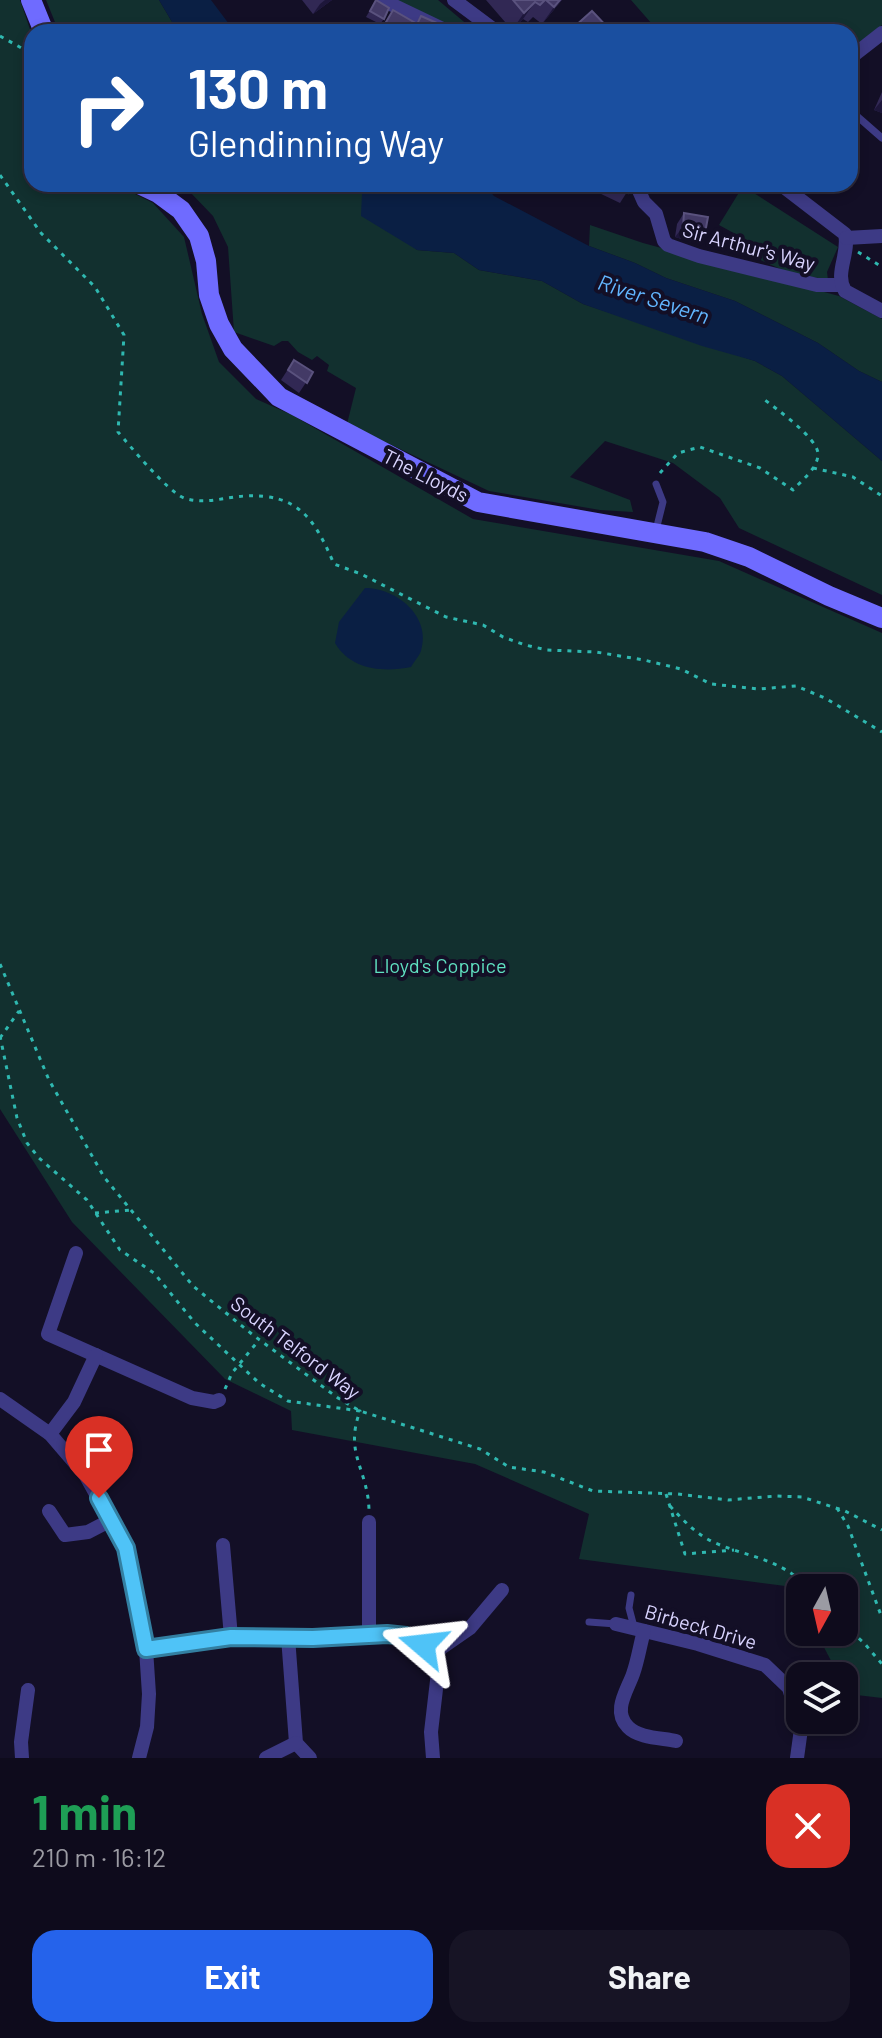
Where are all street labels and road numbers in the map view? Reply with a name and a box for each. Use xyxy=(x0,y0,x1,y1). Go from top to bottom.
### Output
street label: Sir Arthur's Way xyxy=(680,217,818,275)
street label: The Lloyds xyxy=(379,443,473,507)
street label: South Telford Way xyxy=(227,1291,365,1403)
street label: Birbeck Drive xyxy=(642,1599,760,1653)

